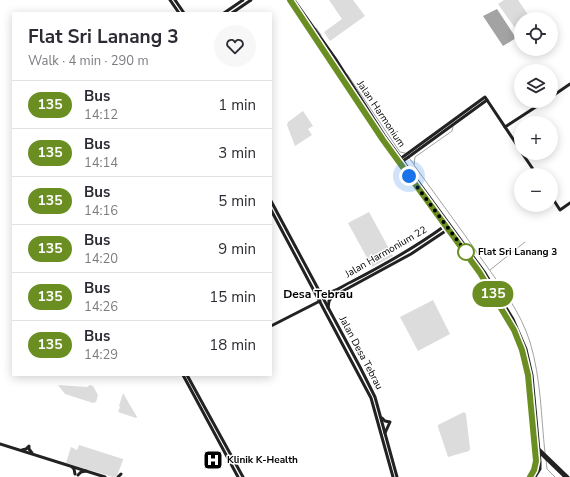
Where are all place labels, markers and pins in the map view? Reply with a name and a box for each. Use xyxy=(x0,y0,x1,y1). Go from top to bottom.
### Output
marker: Flat Sri Lanang 3 xyxy=(457,243,475,261)
place label: Flat Sri Lanang 3 xyxy=(478,245,557,259)
hospital icon: Klinik K-Health xyxy=(202,449,224,471)
place label: Klinik K-Health xyxy=(227,453,298,467)

